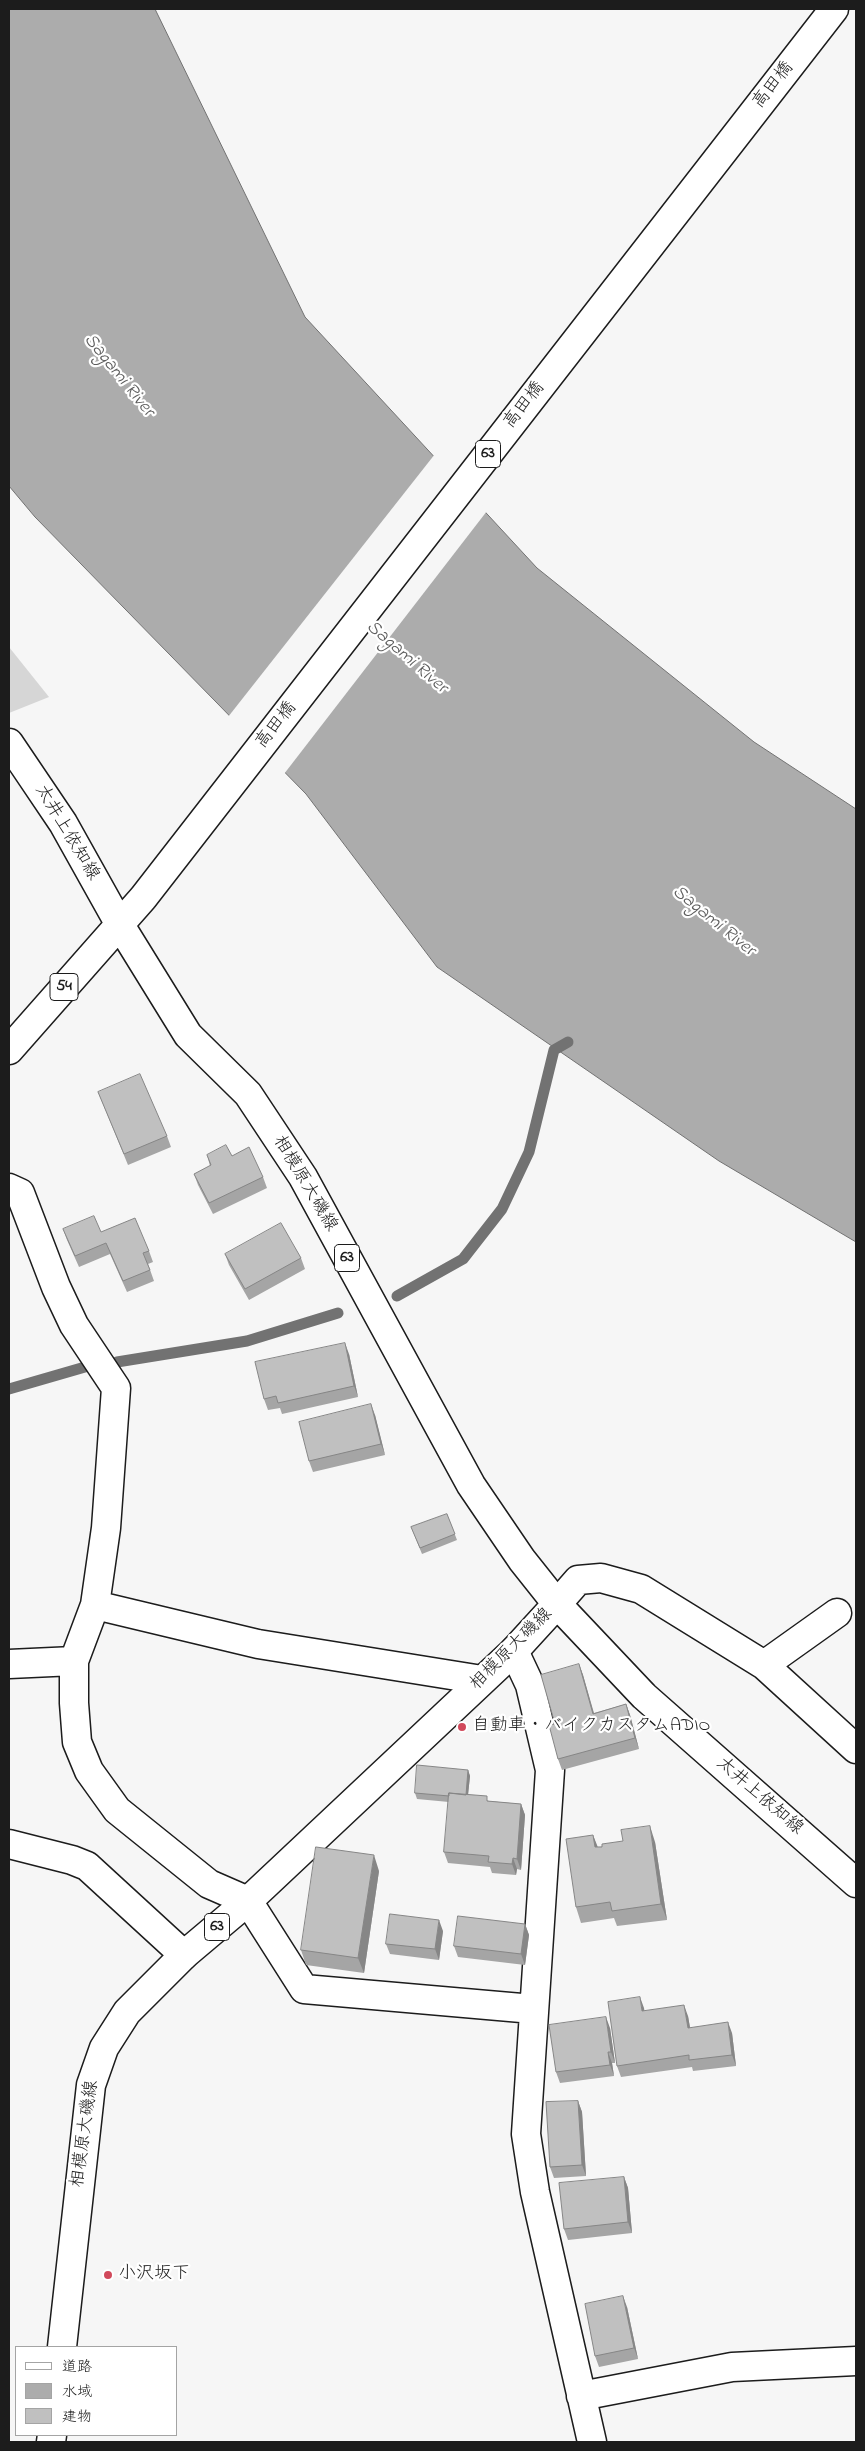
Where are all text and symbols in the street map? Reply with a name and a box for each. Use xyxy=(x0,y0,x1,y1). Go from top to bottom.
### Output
street label: 高田橋 xyxy=(749,58,799,114)
water label: Sagami River xyxy=(78,330,158,422)
street label: 高田橋 xyxy=(500,378,550,434)
road number: 63 xyxy=(476,440,500,468)
water label: Sagami River xyxy=(361,616,451,700)
street label: 高田橋 xyxy=(252,698,302,754)
street label: 太井上依知線 xyxy=(29,781,103,885)
water label: Sagami River xyxy=(667,882,759,962)
road number: 54 xyxy=(50,974,78,1000)
street label: 相模原大磯線 xyxy=(267,1132,341,1236)
road number: 63 xyxy=(334,1244,360,1272)
street label: 相模原大磯線 xyxy=(466,1604,558,1696)
place label: 自動車・バイクカスタムADIO xyxy=(472,1716,710,1738)
marker: 自動車・バイクカスタムADIO xyxy=(456,1721,468,1733)
street label: 太井上依知線 xyxy=(711,1753,807,1841)
road number: 63 xyxy=(204,1914,230,1940)
street label: 相模原大磯線 xyxy=(68,2079,104,2189)
place label: 小沢坂下 xyxy=(118,2264,190,2286)
marker: 小沢坂下 xyxy=(102,2269,114,2281)
legend xyxy=(15,2346,178,2436)
text: 道路 xyxy=(62,2356,92,2378)
text: 水域 xyxy=(62,2381,92,2403)
text: 建物 xyxy=(62,2406,92,2428)

